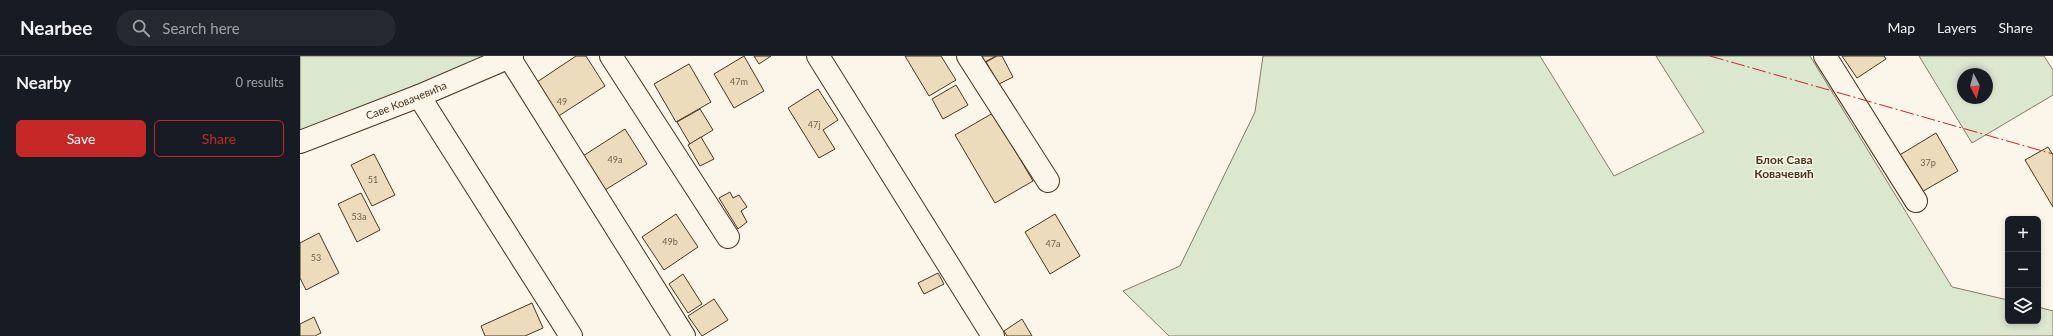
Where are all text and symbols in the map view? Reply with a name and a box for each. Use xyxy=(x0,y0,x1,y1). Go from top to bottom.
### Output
search box xyxy=(116,10,396,46)
text: Nearbee xyxy=(20,16,92,39)
icon: search xyxy=(130,17,152,39)
text: Search here xyxy=(162,19,240,37)
text: Map xyxy=(1887,19,1915,36)
text: Layers xyxy=(1937,19,1977,36)
text: Share xyxy=(1999,19,2033,36)
north arrow xyxy=(1957,68,1993,104)
text: Nearby xyxy=(16,72,71,93)
text: 0 results xyxy=(236,74,284,90)
house number: 47m xyxy=(730,76,748,87)
street label: Саве Ковачевића xyxy=(364,78,448,122)
house number: 49 xyxy=(557,96,567,107)
house number: 47j xyxy=(808,119,820,130)
button: Save xyxy=(16,120,146,157)
button: Share xyxy=(154,120,284,157)
district label: Блок Сава Ковачевић xyxy=(1754,152,1814,181)
house number: 49a xyxy=(608,154,622,165)
house number: 37p xyxy=(1920,157,1936,168)
house number: 51 xyxy=(368,174,378,185)
house number: 53a xyxy=(352,211,366,222)
map controls xyxy=(2005,216,2041,324)
button: + xyxy=(2005,216,2041,252)
house number: 49b xyxy=(662,236,678,247)
house number: 47a xyxy=(1046,238,1060,249)
house number: 53 xyxy=(311,252,321,263)
button: − xyxy=(2005,252,2041,288)
button: layers xyxy=(2005,288,2041,324)

